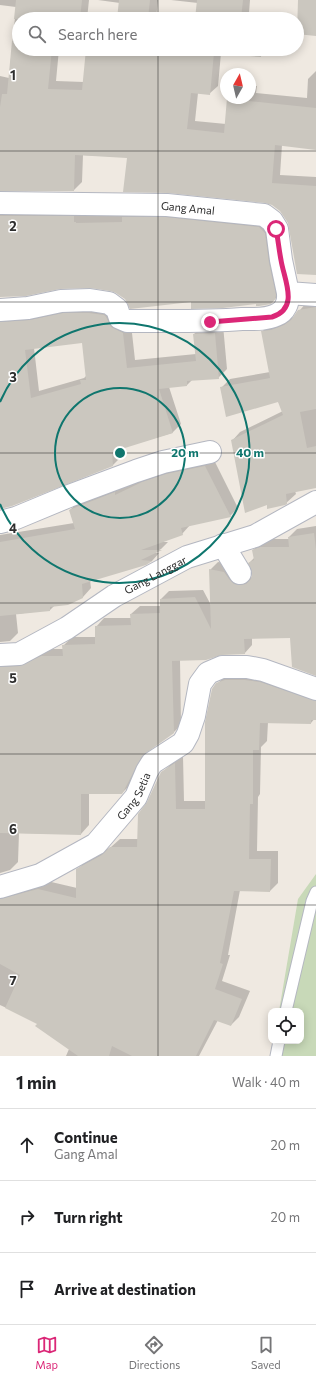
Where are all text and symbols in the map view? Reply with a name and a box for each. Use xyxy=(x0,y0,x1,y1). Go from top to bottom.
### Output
search box xyxy=(12,12,304,56)
icon: search xyxy=(26,23,48,45)
text: Search here xyxy=(58,25,137,43)
text: 1 xyxy=(10,67,16,83)
north arrow xyxy=(220,68,256,104)
street label: Gang Amal xyxy=(161,198,215,216)
text: 2 xyxy=(9,218,17,234)
route start xyxy=(267,220,285,238)
route end xyxy=(201,313,219,331)
text: 3 xyxy=(9,369,17,385)
text: 20 m xyxy=(171,445,199,459)
text: 40 m xyxy=(236,445,264,459)
centre of rings xyxy=(113,446,127,460)
text: 4 xyxy=(9,520,17,536)
street label: Gang Langgar xyxy=(122,552,189,596)
text: 5 xyxy=(9,670,17,686)
street label: Gang Setia xyxy=(113,770,152,822)
text: 6 xyxy=(9,821,17,837)
text: 7 xyxy=(9,972,17,988)
map controls xyxy=(268,1008,304,1044)
button: locate xyxy=(268,1008,304,1044)
text: 1 min xyxy=(16,1072,56,1093)
text: Walk · 40 m xyxy=(232,1074,300,1090)
text: Continue xyxy=(54,1128,118,1146)
icon: ahead xyxy=(16,1134,38,1156)
text: 20 m xyxy=(271,1137,300,1153)
text: Gang Amal xyxy=(54,1146,118,1162)
icon: right xyxy=(16,1206,38,1228)
text: Turn right xyxy=(54,1208,123,1226)
text: 20 m xyxy=(271,1209,300,1225)
icon: arrive xyxy=(16,1278,38,1300)
text: Arrive at destination xyxy=(54,1280,196,1298)
tab: Map xyxy=(35,1334,58,1371)
tab: Directions xyxy=(129,1334,180,1371)
tab: Saved xyxy=(251,1334,281,1371)

